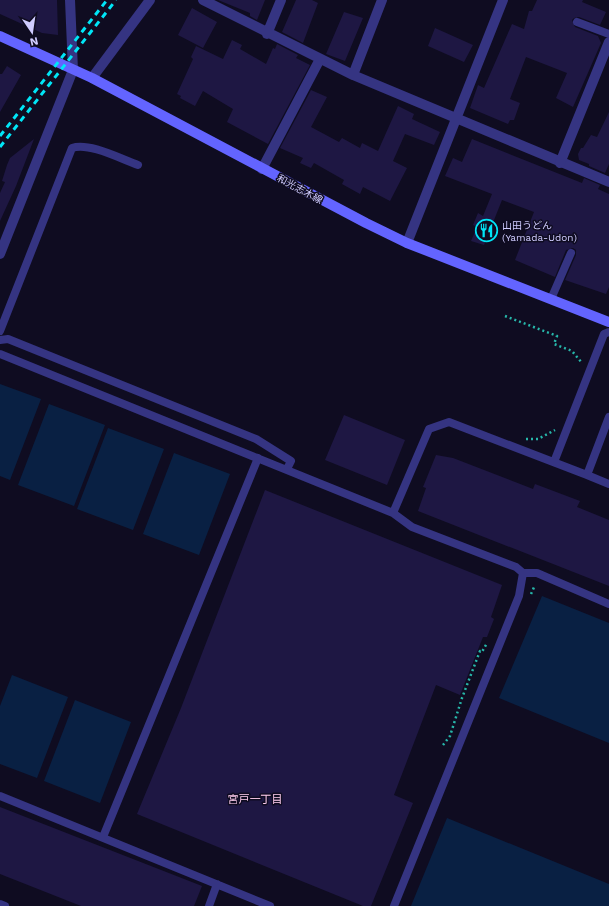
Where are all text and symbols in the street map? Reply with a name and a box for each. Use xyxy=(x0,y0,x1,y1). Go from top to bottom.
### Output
north arrow xyxy=(12,12,52,52)
text: N xyxy=(29,34,40,49)
street label: 和光志木線 xyxy=(275,172,325,206)
restaurant icon: 山田うどん (Yamada-Udon) xyxy=(474,218,500,244)
place label: 山田うどん (Yamada-Udon) xyxy=(502,220,577,243)
district label: 宮戸一丁目 xyxy=(228,793,283,806)

